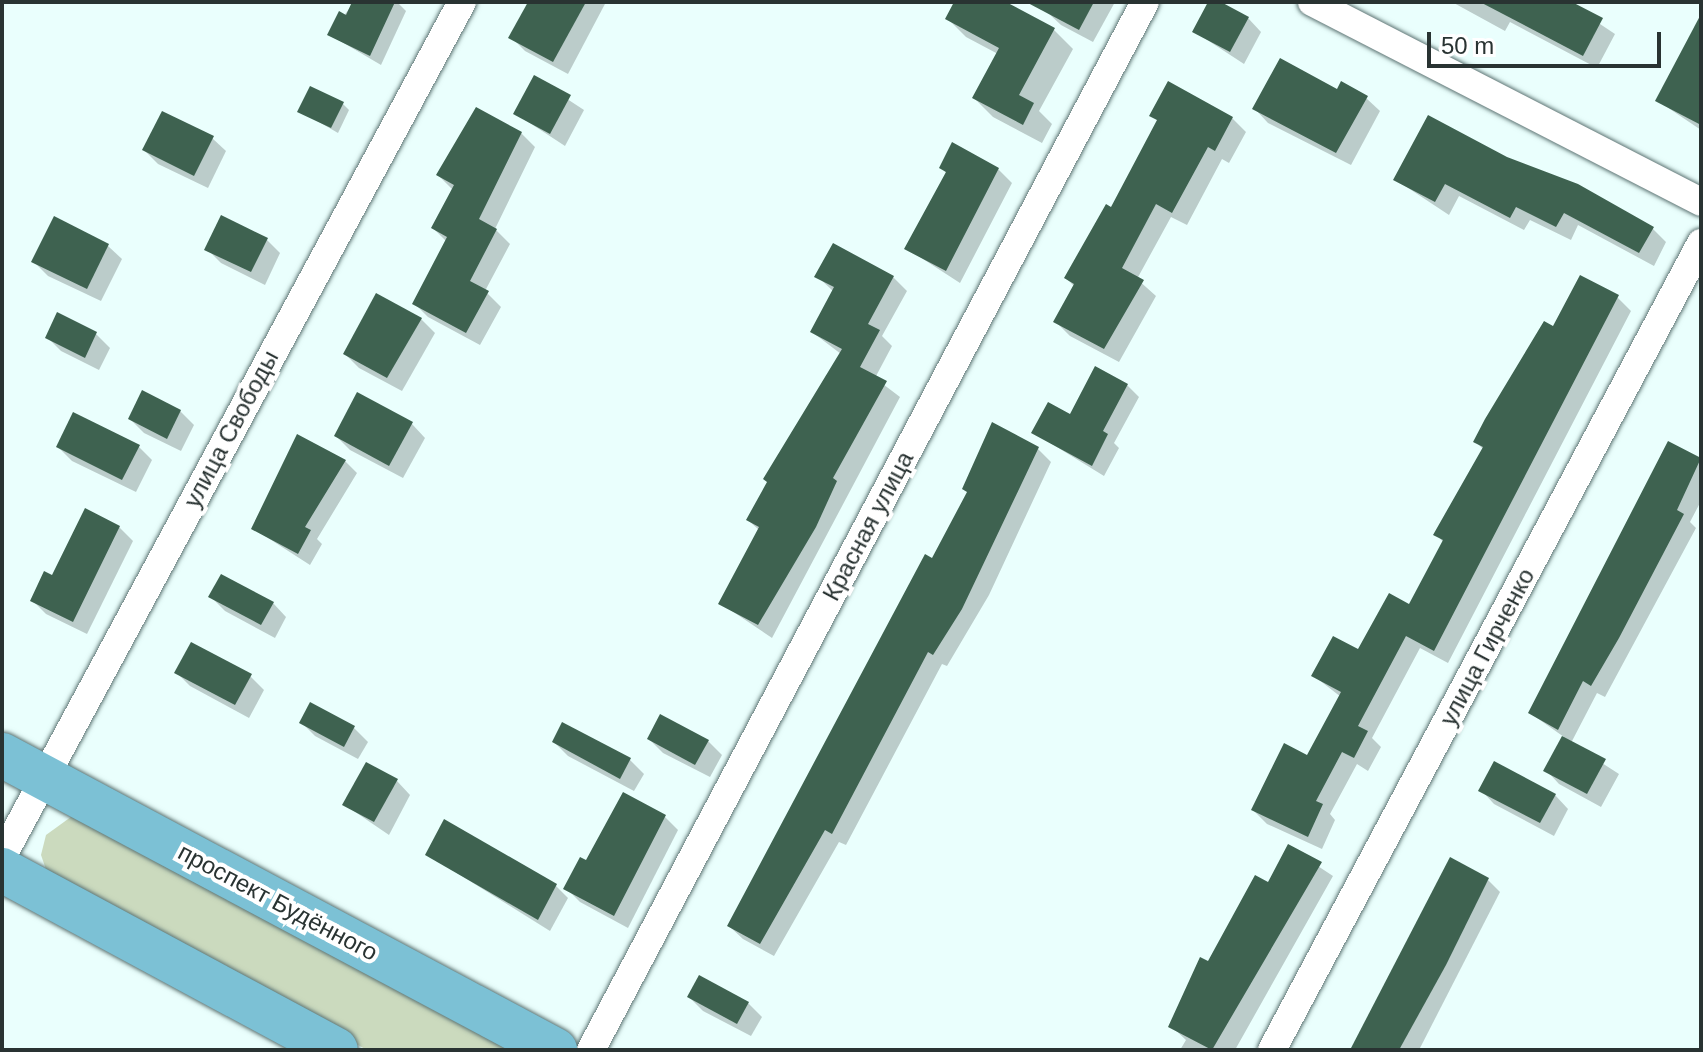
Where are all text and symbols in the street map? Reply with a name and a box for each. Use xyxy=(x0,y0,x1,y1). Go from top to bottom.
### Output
scale bar xyxy=(1431,16,1665,66)
text: 50 m xyxy=(1441,32,1494,59)
street label: улица Свободы xyxy=(178,346,284,512)
street label: Красная улица xyxy=(817,446,919,606)
street label: улица Гирченко xyxy=(1434,564,1540,730)
street label: проспект Будённого xyxy=(173,837,383,967)

